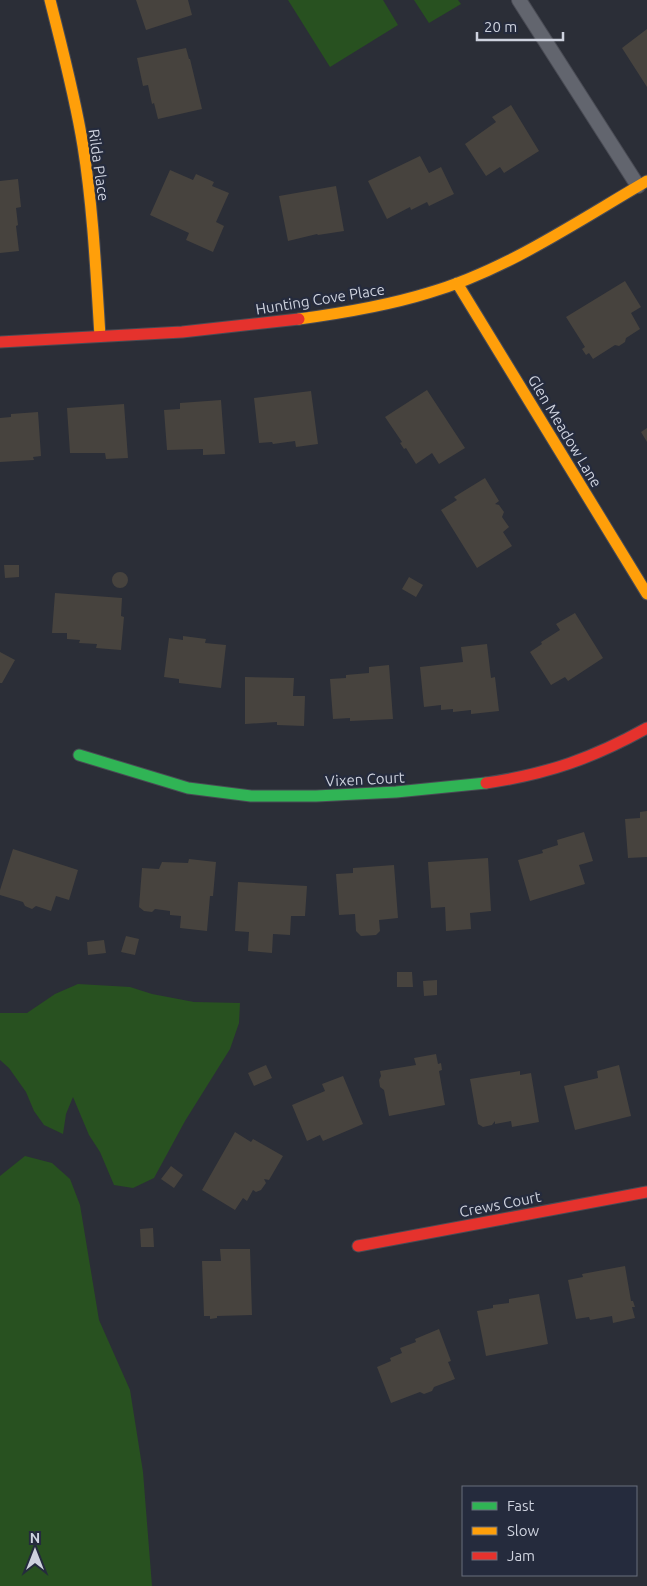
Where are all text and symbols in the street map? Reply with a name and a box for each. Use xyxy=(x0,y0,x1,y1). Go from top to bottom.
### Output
scale bar xyxy=(477,10,563,42)
text: 20 m xyxy=(484,18,517,35)
street label: Rilda Place xyxy=(86,128,112,202)
street label: Hunting Cove Place xyxy=(254,280,386,318)
street label: Glen Meadow Lane xyxy=(525,372,605,490)
street label: Vixen Court xyxy=(325,768,405,790)
street label: Crews Court xyxy=(458,1188,542,1220)
legend xyxy=(462,1486,637,1576)
text: Fast xyxy=(507,1497,535,1514)
text: Slow xyxy=(507,1522,540,1539)
north arrow xyxy=(10,1526,60,1576)
text: N xyxy=(30,1530,40,1546)
text: Jam xyxy=(507,1547,535,1564)

